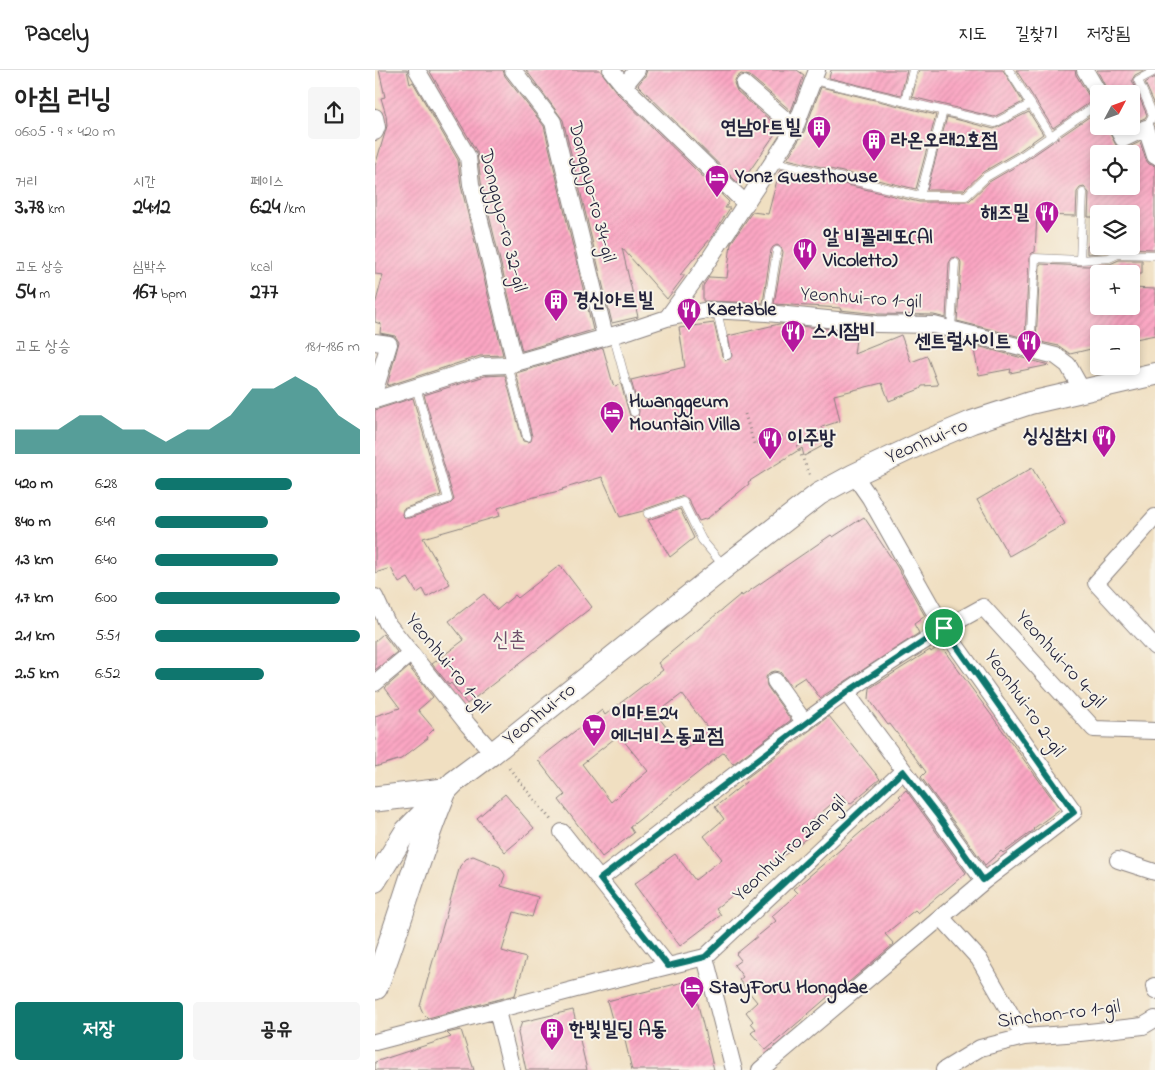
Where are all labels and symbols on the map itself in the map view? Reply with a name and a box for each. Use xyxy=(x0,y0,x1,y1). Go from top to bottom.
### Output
north arrow xyxy=(1090,85,1140,135)
place label: 연남아트빌 xyxy=(721,114,802,143)
building icon: 연남아트빌 xyxy=(806,115,832,149)
street label: Donggyo-ro 34-gil xyxy=(558,118,623,266)
place label: 라온오래2호점 xyxy=(891,127,998,156)
building icon: 라온오래2호점 xyxy=(861,128,887,162)
street label: Donggyo-ro 32-gil xyxy=(469,146,534,295)
place label: Yonz Guesthouse xyxy=(734,163,878,192)
hotel icon: Yonz Guesthouse xyxy=(704,164,730,198)
place label: 해즈밀 xyxy=(981,199,1029,228)
restaurant icon: 해즈밀 xyxy=(1034,200,1060,234)
place label: 알 비꼴레또(Al Vicoletto) xyxy=(822,224,933,276)
restaurant icon: 알 비꼴레또(Al Vicoletto) xyxy=(792,237,818,271)
street label: Yeonhui-ro 1-gil xyxy=(799,280,923,319)
place label: 경신아트빌 xyxy=(573,287,654,316)
building icon: 경신아트빌 xyxy=(543,288,569,322)
place label: Kaetable xyxy=(707,296,777,325)
restaurant icon: Kaetable xyxy=(676,297,702,331)
place label: 스시잠비 xyxy=(811,318,875,347)
restaurant icon: 스시잠비 xyxy=(780,319,806,353)
place label: 센트럴사이트 xyxy=(914,328,1011,357)
restaurant icon: 센트럴사이트 xyxy=(1016,329,1042,363)
place label: Hwanggeum Mountain Villa xyxy=(629,388,740,440)
hotel icon: Hwanggeum Mountain Villa xyxy=(599,400,625,434)
street label: Yeonhui-ro xyxy=(881,412,973,472)
place label: 싱싱참치 xyxy=(1023,423,1087,452)
restaurant icon: 싱싱참치 xyxy=(1091,424,1117,458)
place label: 이주방 xyxy=(787,425,836,454)
restaurant icon: 이주방 xyxy=(757,426,783,460)
street label: Yeonhui-ro 4-gil xyxy=(1007,604,1112,716)
pin xyxy=(923,607,965,649)
street label: Yeonhui-ro 1-gil xyxy=(397,608,497,721)
district label: 신촌 xyxy=(492,626,526,656)
street label: Yeonhui-ro 2-gil xyxy=(975,644,1072,764)
street label: Yeonhui-ro xyxy=(497,676,583,754)
place label: 이마트24 에너비스동교점 xyxy=(611,700,724,752)
supermarket icon: 이마트24 에너비스동교점 xyxy=(581,713,607,747)
street label: Yeonhui-ro 2an-gil xyxy=(727,789,854,910)
place label: StayForU Hongdae xyxy=(709,974,869,1004)
hotel icon: StayForU Hongdae xyxy=(679,975,705,1009)
street label: Sinchon-ro 1-gil xyxy=(996,993,1122,1038)
place label: 한빛빌딩 A동 xyxy=(568,1016,667,1045)
building icon: 한빛빌딩 A동 xyxy=(539,1017,565,1051)

